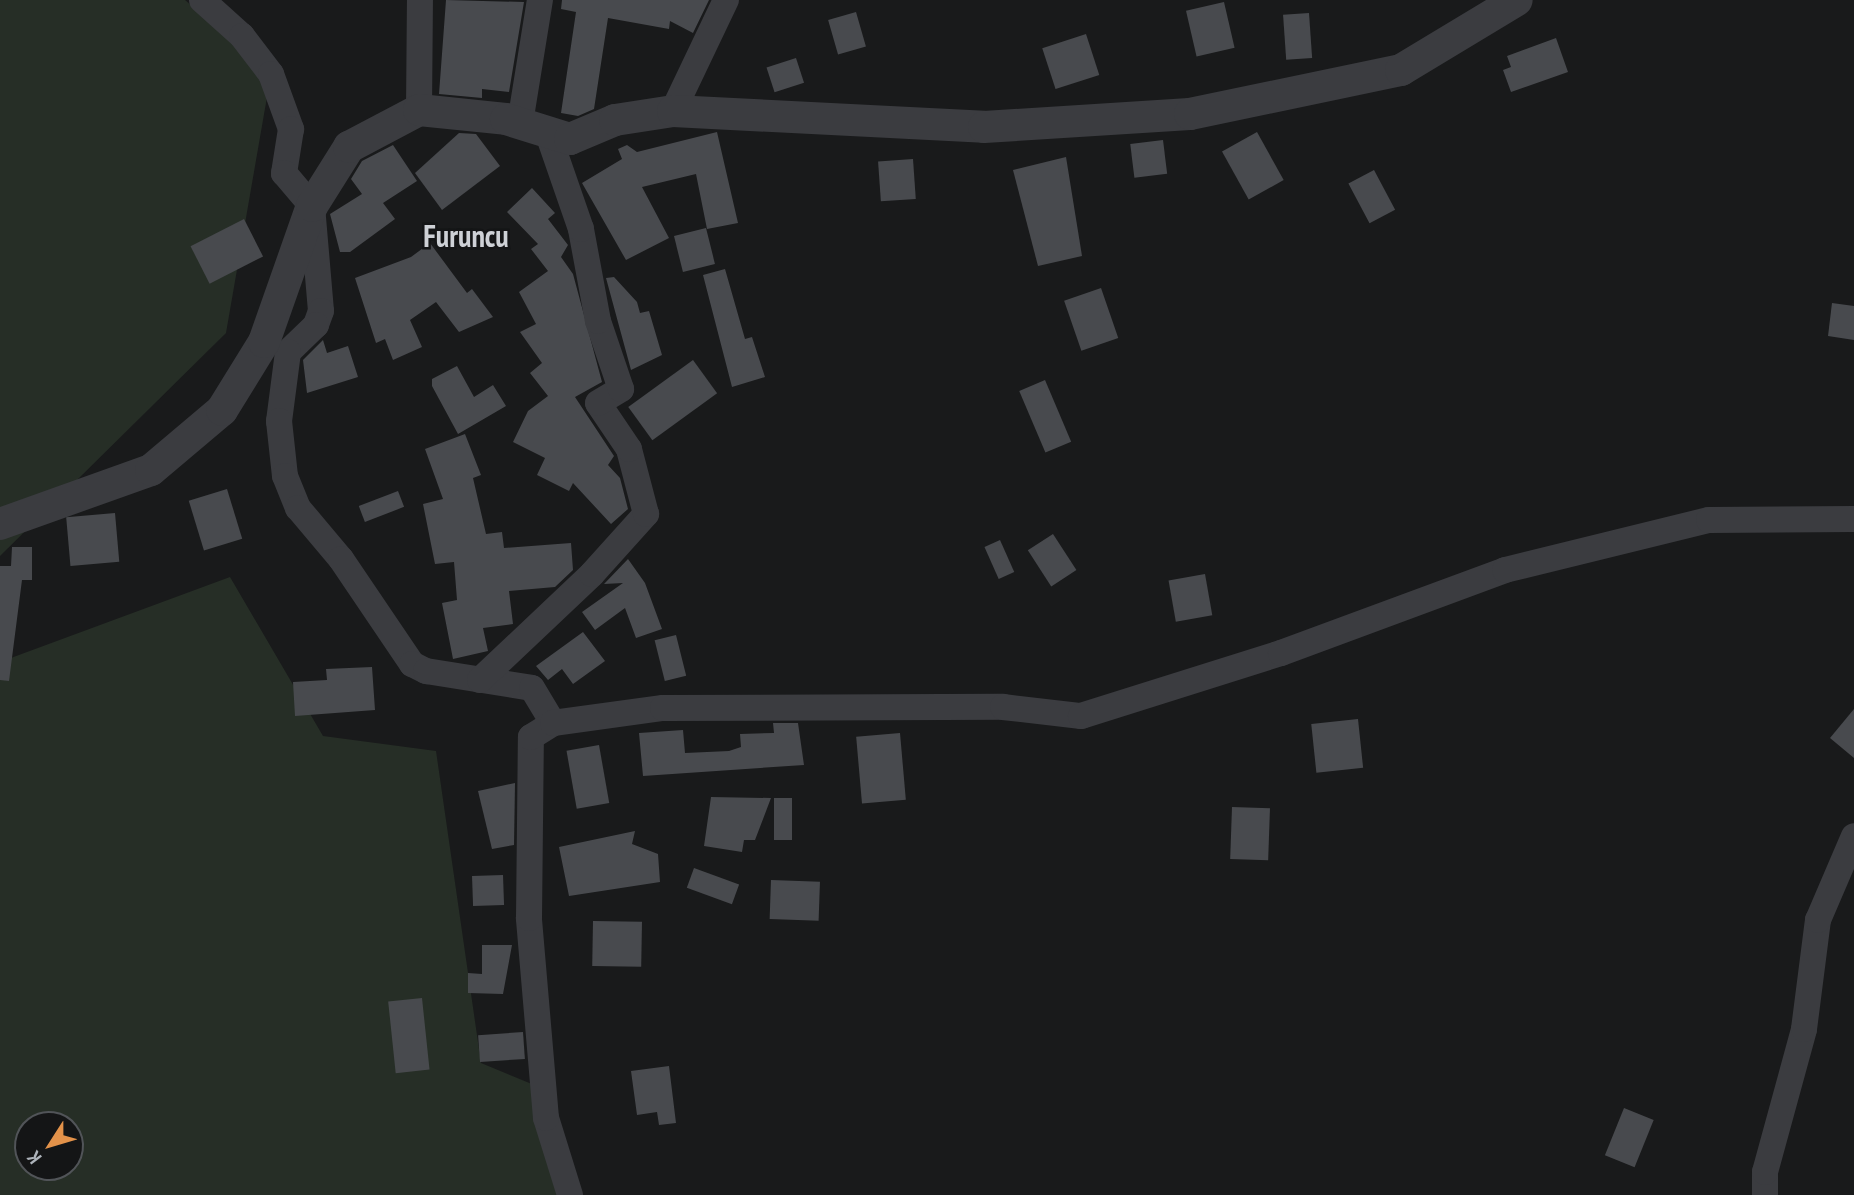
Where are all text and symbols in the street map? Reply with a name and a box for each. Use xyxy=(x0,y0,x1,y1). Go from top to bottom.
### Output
district label: Furuncu xyxy=(423,218,509,254)
north arrow xyxy=(14,1111,84,1181)
text: K xyxy=(21,1146,46,1169)

